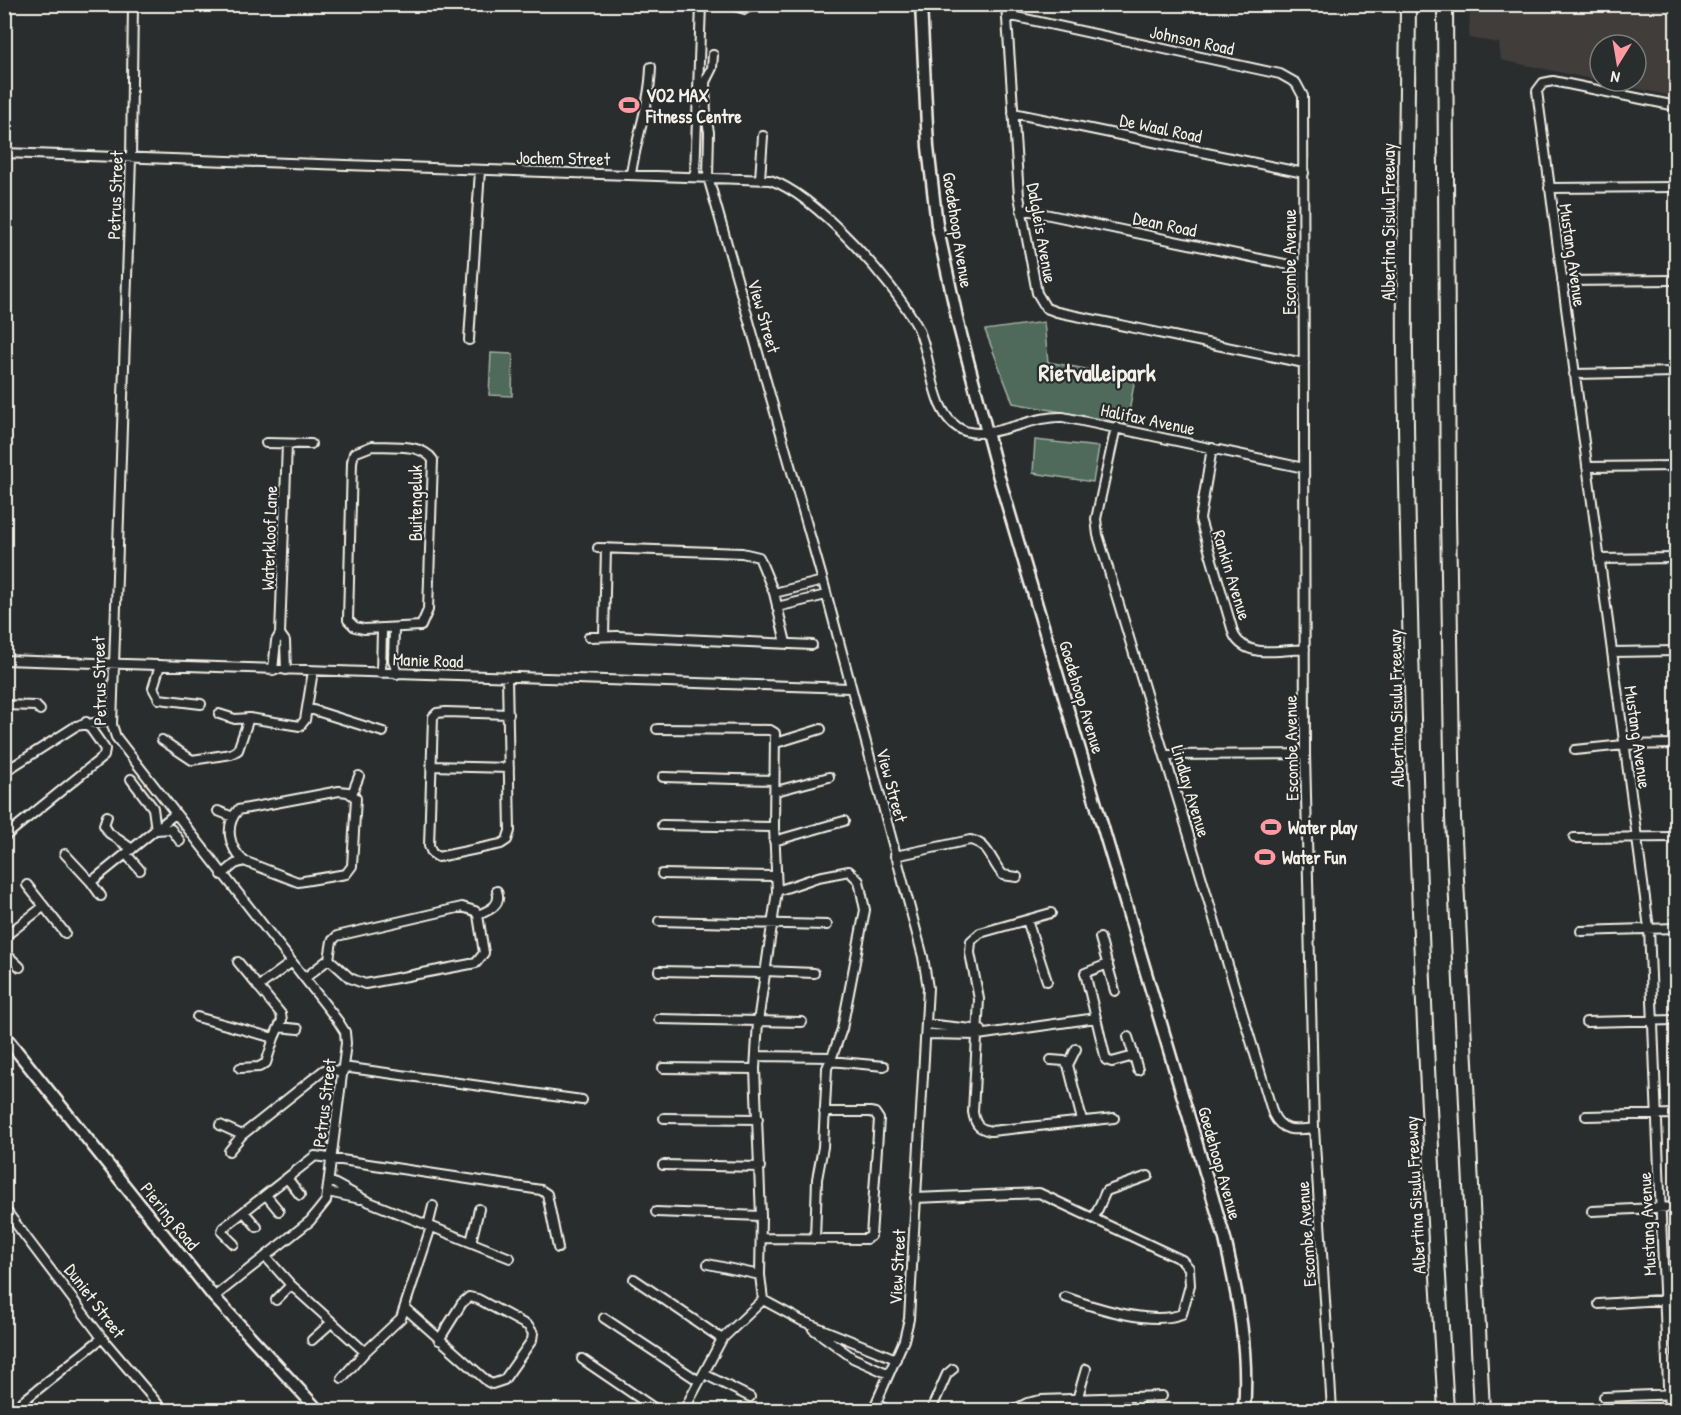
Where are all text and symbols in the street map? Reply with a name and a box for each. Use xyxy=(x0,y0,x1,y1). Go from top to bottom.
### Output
street label: Johnson Road xyxy=(1148,19,1236,61)
north arrow xyxy=(1588,33,1648,93)
text: N xyxy=(1608,66,1621,89)
place label: VO2 MAX Fitness Centre xyxy=(645,83,743,129)
sports icon: VO2 MAX Fitness Centre xyxy=(617,93,641,117)
street label: De Waal Road xyxy=(1118,107,1204,149)
street label: Albertina Sisulu Freeway xyxy=(1376,143,1401,301)
street label: Jochem Street xyxy=(516,145,611,171)
street label: Petrus Street xyxy=(101,149,129,240)
street label: Goedehoop Avenue xyxy=(937,170,979,290)
street label: Dalgleis Avenue xyxy=(1021,181,1063,285)
street label: Mustang Avenue xyxy=(1553,202,1593,308)
street label: Dean Road xyxy=(1131,205,1199,243)
street label: Escombe Avenue xyxy=(1277,209,1302,315)
street label: View Street xyxy=(742,276,787,357)
district label: Rietvalleipark xyxy=(1038,356,1156,389)
street label: Halifax Avenue xyxy=(1099,397,1197,441)
street label: Buitengeluk xyxy=(403,464,428,541)
street label: Waterkloof Lane xyxy=(255,485,283,591)
street label: Rankin Avenue xyxy=(1206,527,1258,623)
street label: Albertina Sisulu Freeway xyxy=(1382,628,1410,787)
street label: Petrus Street xyxy=(86,635,112,726)
street label: Goedehoop Avenue xyxy=(1053,637,1111,757)
street label: Manie Road xyxy=(392,646,464,674)
street label: Mustang Avenue xyxy=(1618,684,1658,790)
street label: Escombe Avenue xyxy=(1278,695,1304,801)
street label: Lindlay Avenue xyxy=(1165,742,1217,840)
street label: View Street xyxy=(870,745,914,826)
sports icon: Water play xyxy=(1259,815,1283,839)
place label: Water play xyxy=(1288,815,1358,841)
sports icon: Water Fun xyxy=(1253,845,1277,869)
place label: Water Fun xyxy=(1282,845,1347,870)
street label: Petrus Street xyxy=(306,1056,342,1149)
street label: Goedehoop Avenue xyxy=(1192,1103,1248,1223)
street label: Albertina Sisulu Freeway xyxy=(1398,1115,1432,1275)
street label: Mustang Avenue xyxy=(1632,1171,1662,1277)
street label: Piering Road xyxy=(135,1177,205,1255)
street label: Escombe Avenue xyxy=(1290,1180,1322,1288)
street label: View Street xyxy=(883,1228,912,1305)
street label: Duniet Street xyxy=(59,1259,132,1344)

